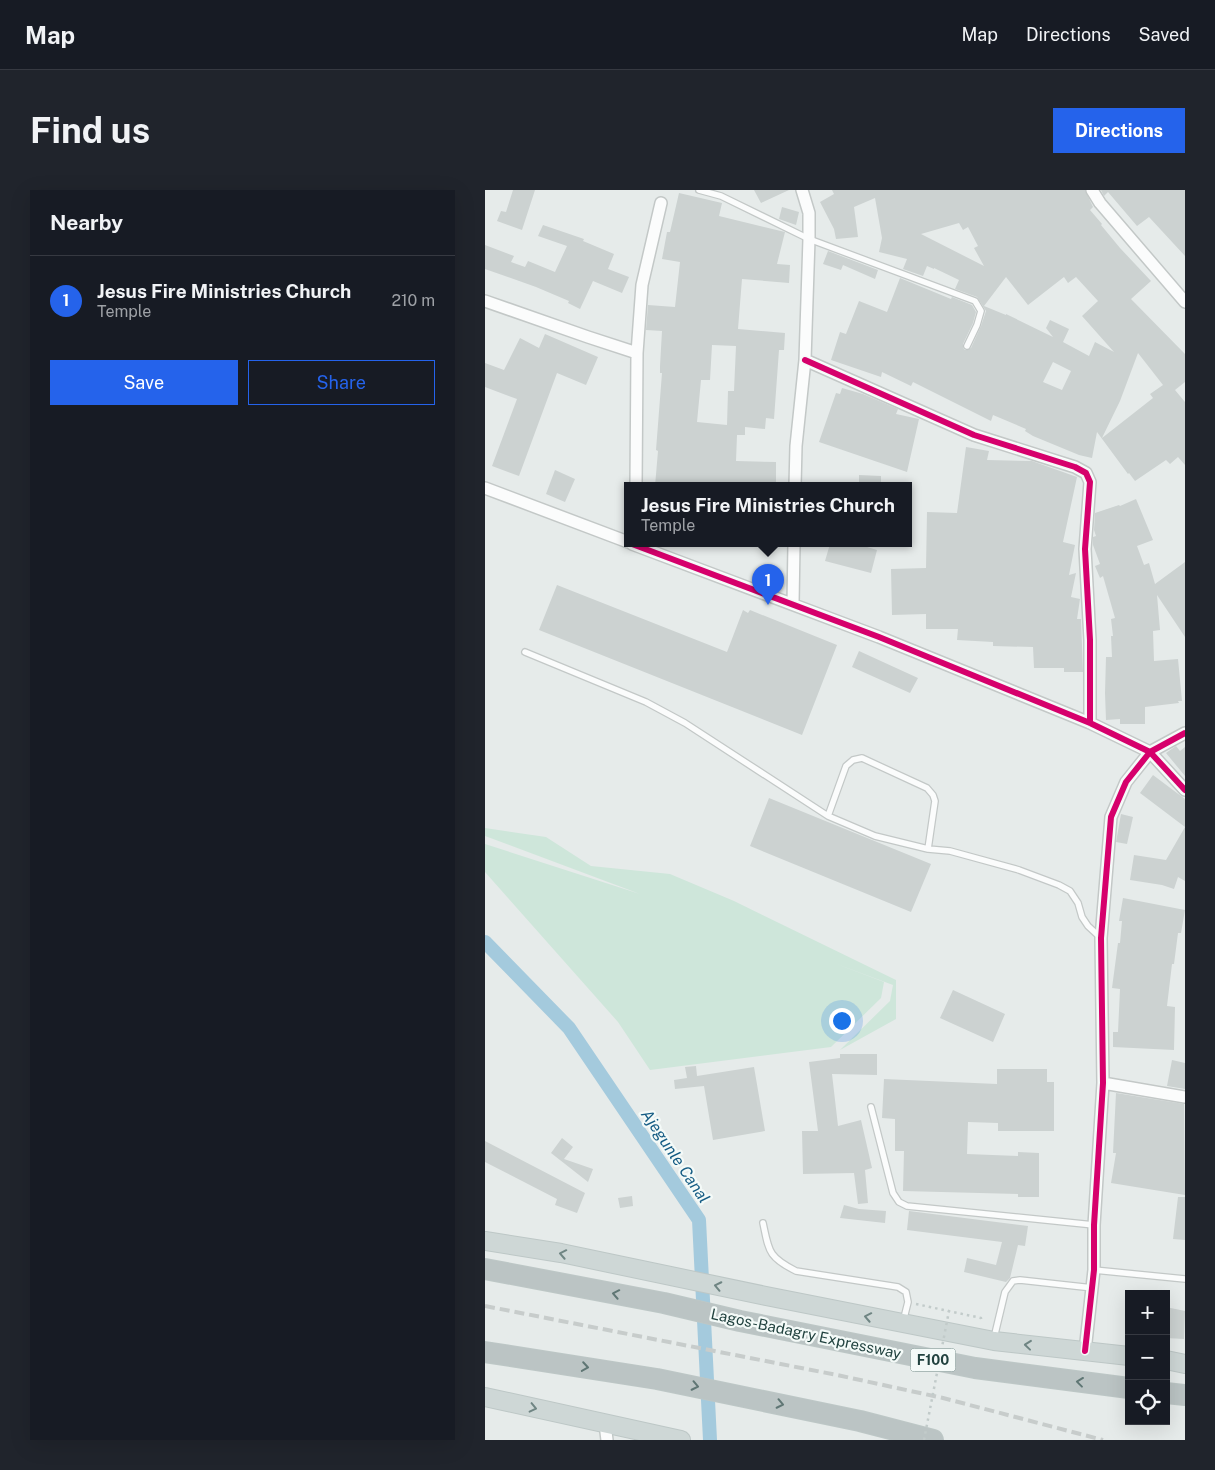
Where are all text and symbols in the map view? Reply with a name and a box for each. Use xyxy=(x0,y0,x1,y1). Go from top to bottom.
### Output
text: Map xyxy=(25,21,75,49)
text: Map xyxy=(961,24,998,45)
text: Directions xyxy=(1026,24,1111,45)
text: Saved xyxy=(1139,24,1190,45)
button: Directions xyxy=(1053,108,1185,153)
text: Find us xyxy=(30,110,150,151)
text: Nearby xyxy=(50,210,123,235)
text: Jesus Fire Ministries Church xyxy=(97,280,351,302)
text: 1 xyxy=(63,291,69,310)
text: 210 m xyxy=(391,291,435,310)
text: Temple xyxy=(97,302,151,321)
button: Save xyxy=(50,360,238,405)
button: Share xyxy=(248,360,435,405)
popup xyxy=(624,482,912,547)
text: Jesus Fire Ministries Church xyxy=(641,494,895,516)
text: Temple xyxy=(641,516,695,535)
pin: 1 xyxy=(752,564,784,605)
your location xyxy=(829,1008,855,1034)
water label: Ajegunle Canal xyxy=(637,1106,714,1207)
one-way arrow xyxy=(558,1249,567,1260)
one-way arrow xyxy=(714,1282,723,1292)
one-way arrow xyxy=(612,1289,621,1299)
map controls xyxy=(1125,1290,1170,1425)
button: + xyxy=(1125,1290,1170,1335)
street label: Lagos-Badagry Expressway xyxy=(709,1305,903,1362)
one-way arrow xyxy=(864,1312,873,1323)
button: − xyxy=(1125,1335,1170,1380)
one-way arrow xyxy=(1024,1340,1032,1351)
road number: F100 xyxy=(911,1348,955,1372)
one-way arrow xyxy=(581,1362,589,1372)
one-way arrow xyxy=(1076,1377,1084,1388)
one-way arrow xyxy=(690,1380,699,1391)
button: locate xyxy=(1125,1380,1170,1425)
one-way arrow xyxy=(775,1398,784,1409)
one-way arrow xyxy=(528,1402,537,1413)

